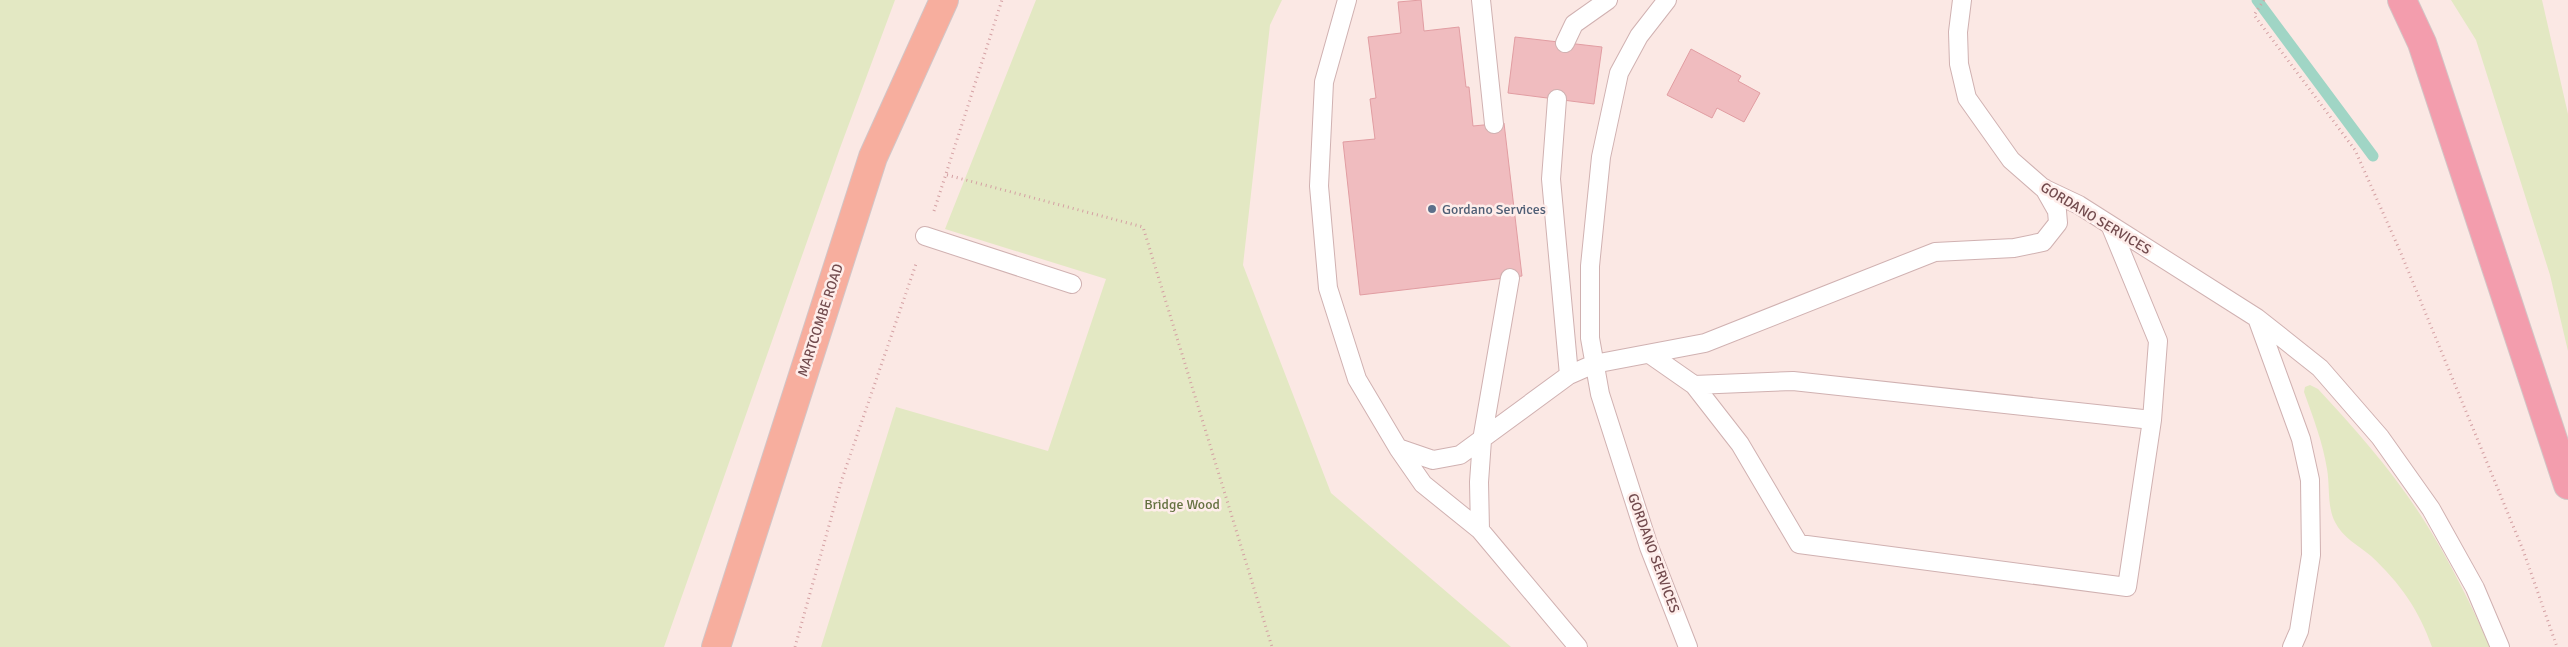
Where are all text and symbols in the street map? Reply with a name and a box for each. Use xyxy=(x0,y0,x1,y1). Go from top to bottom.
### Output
street label: GORDANO SERVICES xyxy=(2037,179,2154,258)
place label: Gordano Services xyxy=(1442,201,1546,218)
marker: Gordano Services xyxy=(1426,203,1438,215)
street label: MARTCOMBE ROAD xyxy=(794,262,847,379)
street label: GORDANO SERVICES xyxy=(1624,491,1683,616)
park label: Bridge Wood xyxy=(1144,496,1220,513)

